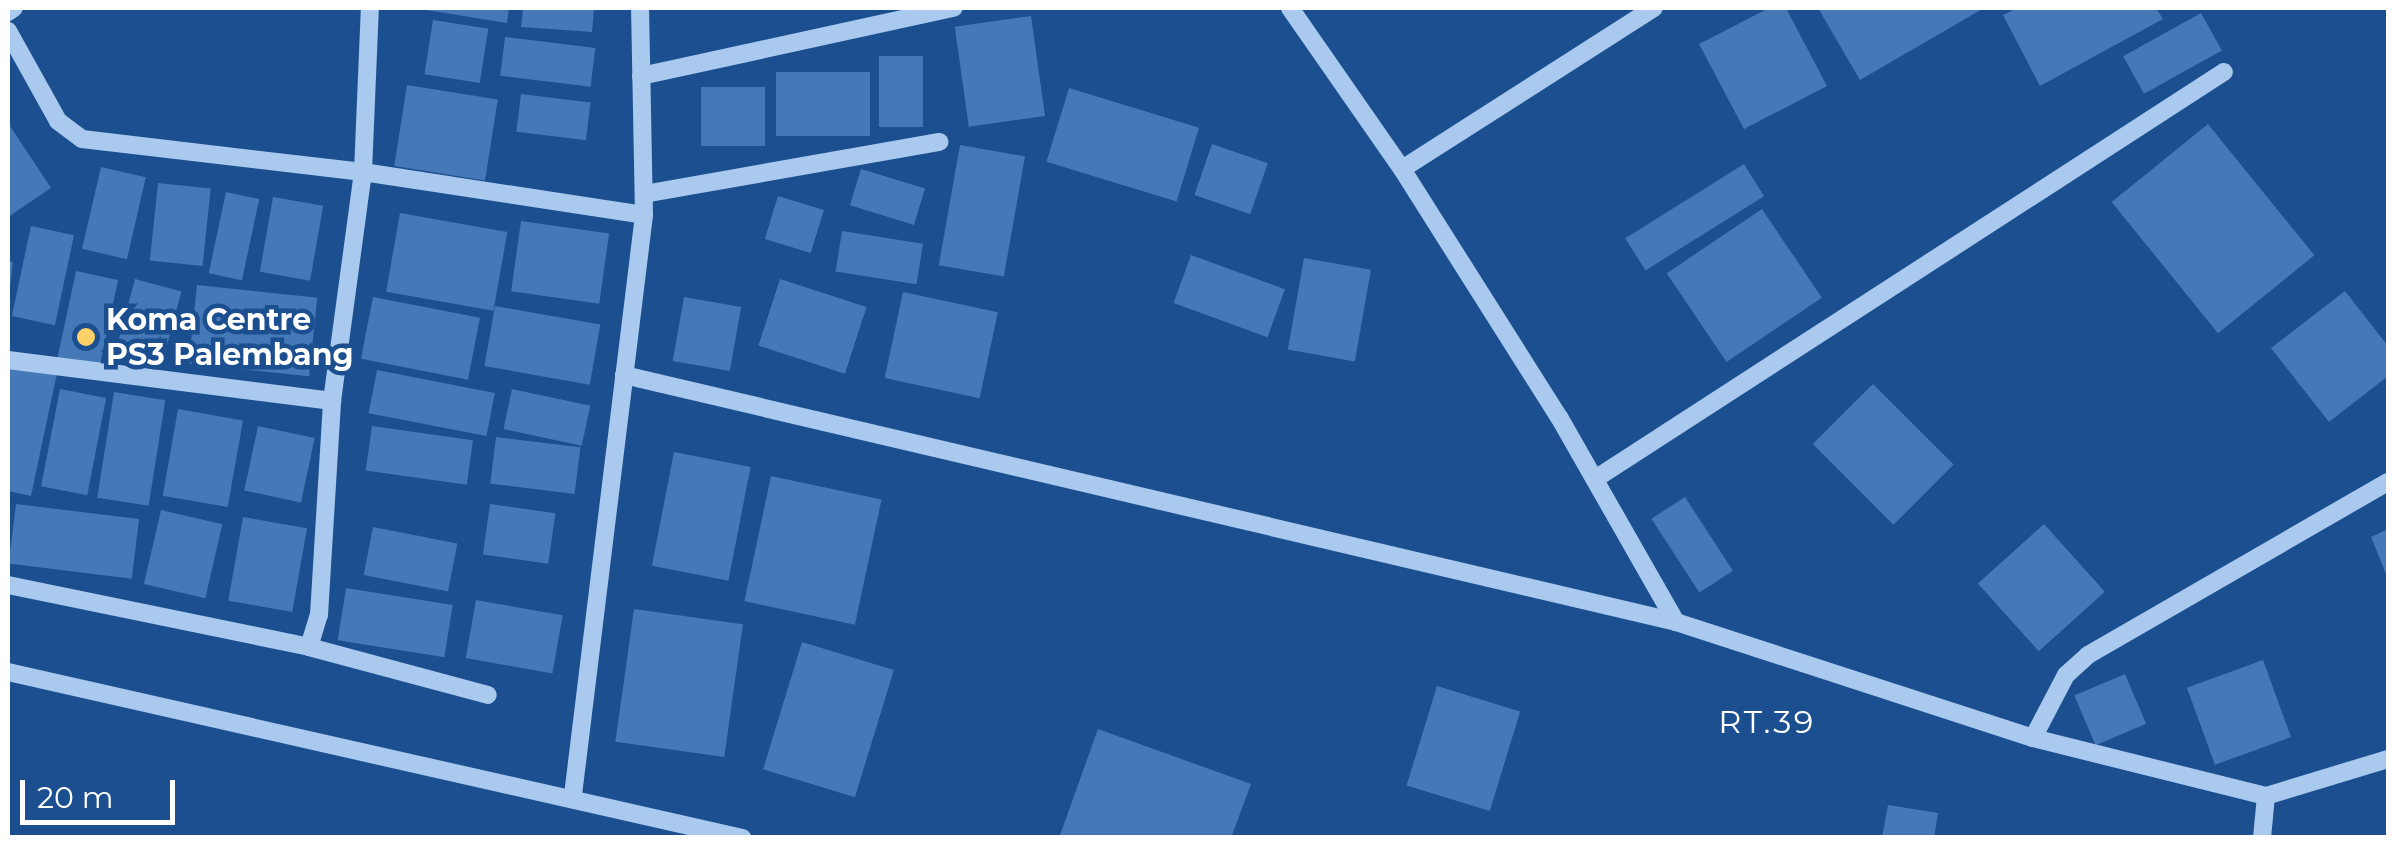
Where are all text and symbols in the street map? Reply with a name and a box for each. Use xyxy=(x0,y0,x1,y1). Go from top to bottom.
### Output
place label: Koma Centre PS3 Palembang xyxy=(106,302,353,372)
marker: Koma Centre PS3 Palembang xyxy=(75,326,97,348)
district label: RT.39 xyxy=(1718,703,1816,741)
scale bar xyxy=(25,760,180,822)
text: 20 m xyxy=(37,779,114,816)

